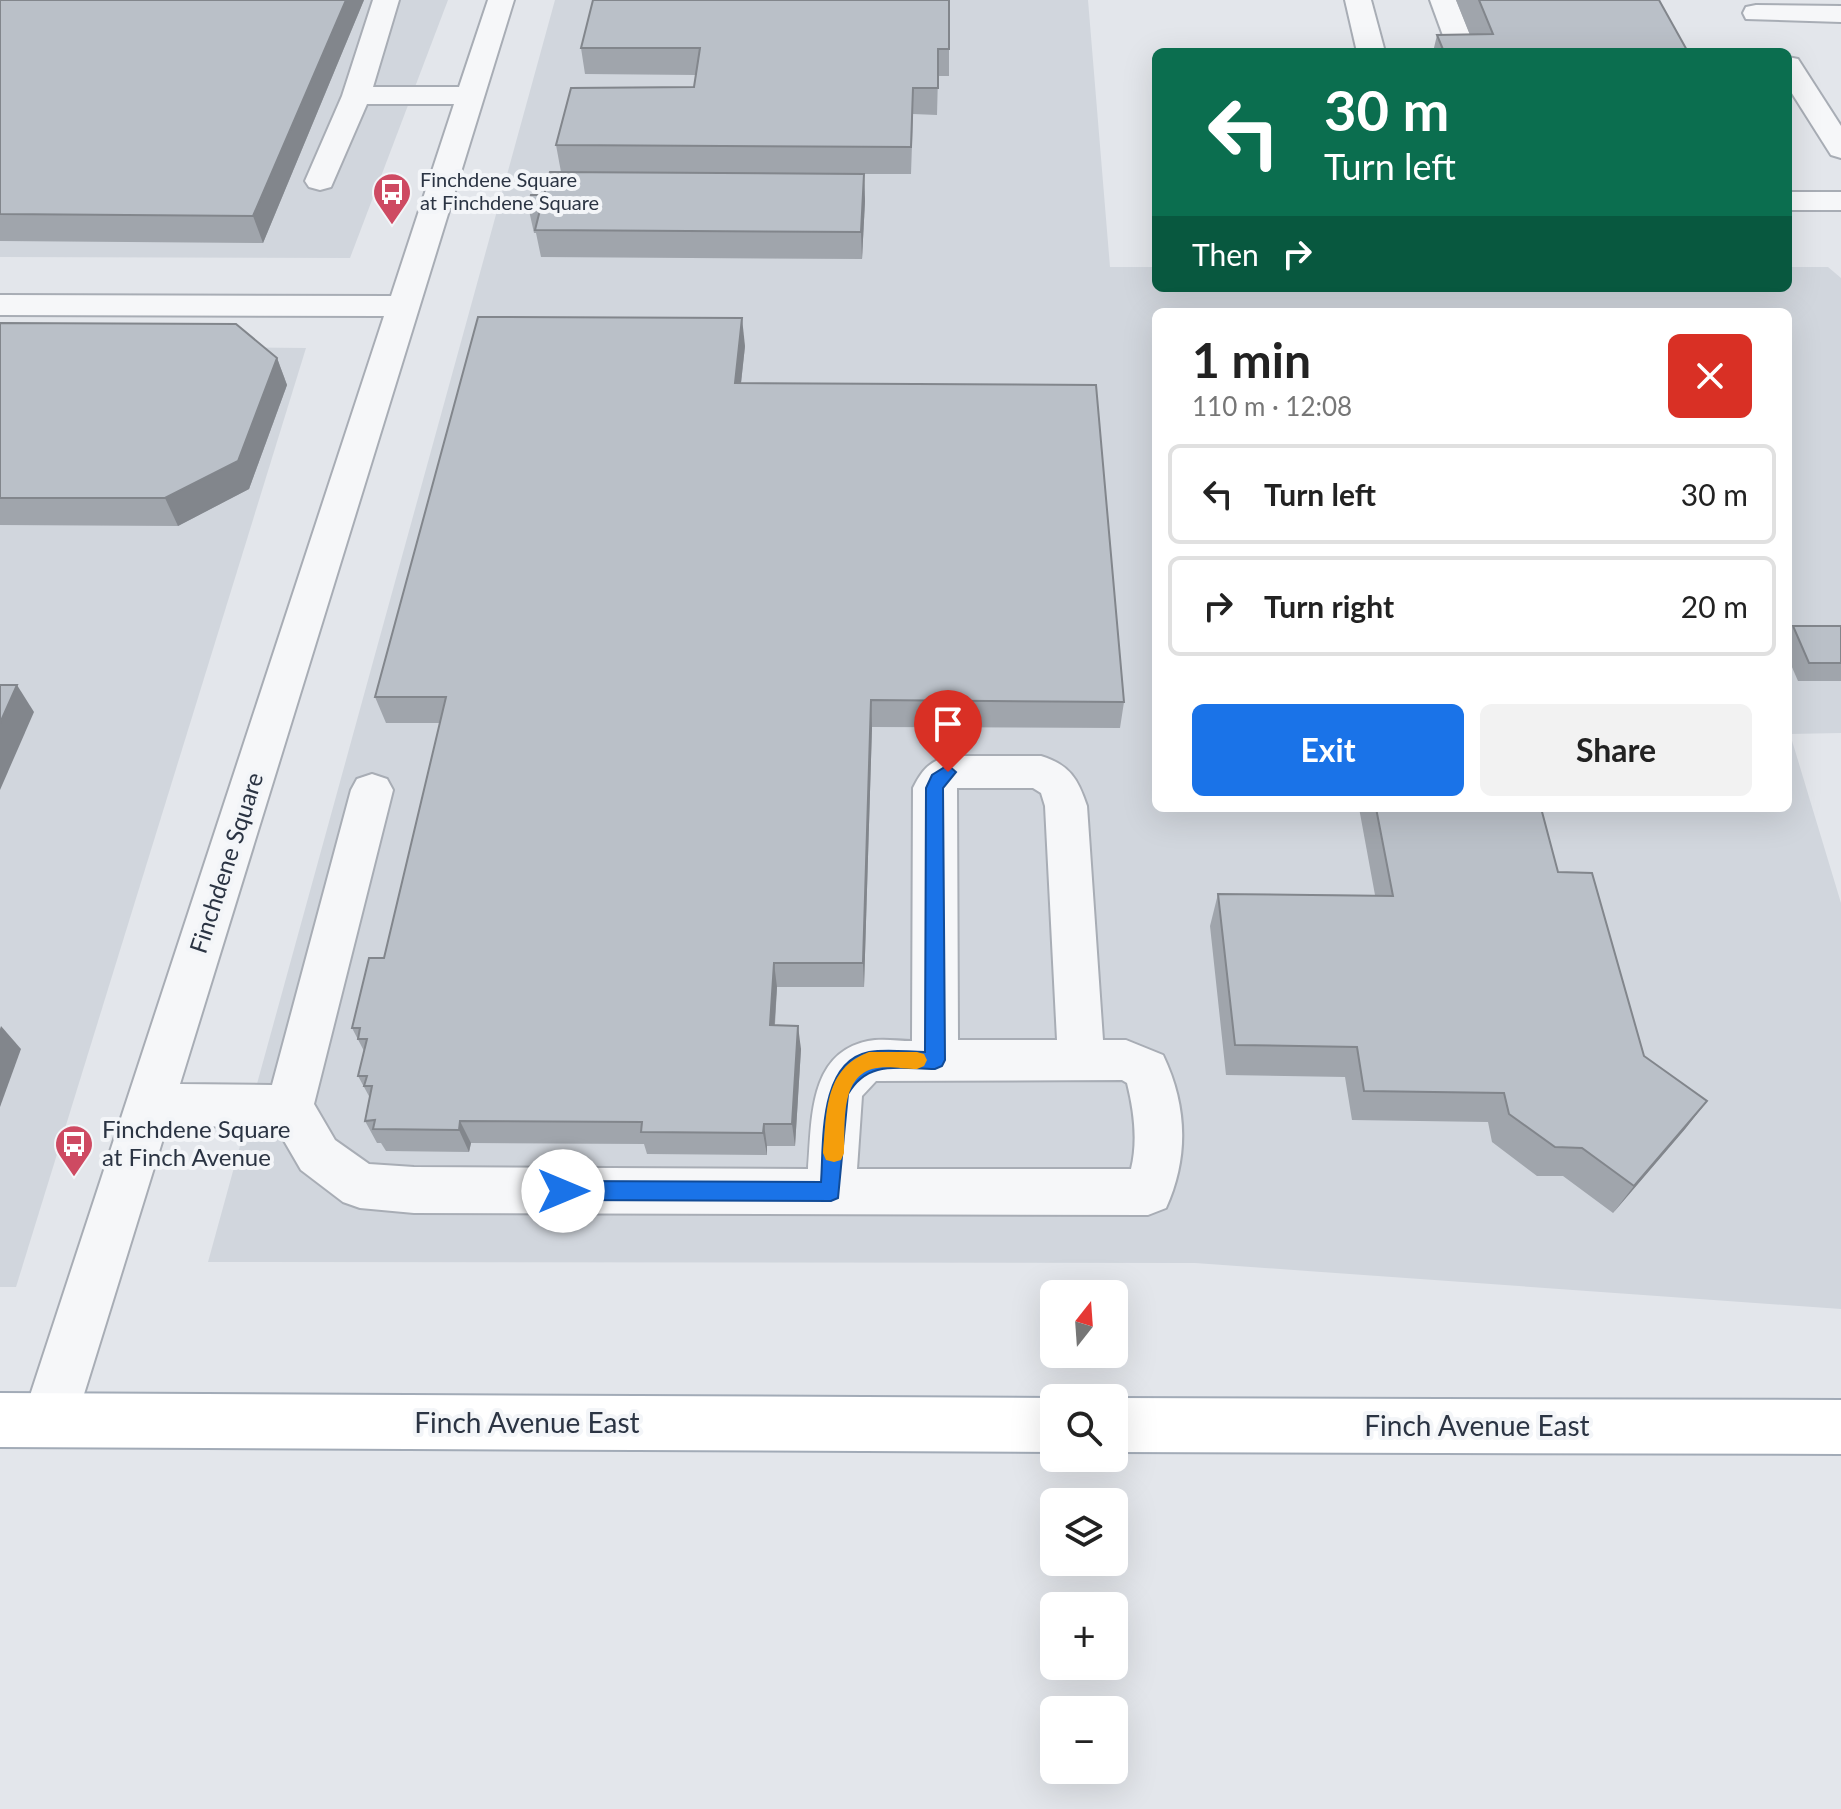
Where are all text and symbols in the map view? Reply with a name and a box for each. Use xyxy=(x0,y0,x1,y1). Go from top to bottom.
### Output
text: 30 m xyxy=(1324,76,1449,143)
icon: left xyxy=(1192,80,1296,184)
text: Turn left xyxy=(1324,144,1456,188)
place label: Finchdene Square at Finchdene Square xyxy=(420,167,599,214)
bus stop icon: Finchdene Square at Finchdene Square xyxy=(371,171,413,226)
icon: right xyxy=(1275,232,1319,276)
text: Then xyxy=(1192,236,1259,272)
text: 1 min xyxy=(1192,331,1311,388)
button: close xyxy=(1668,334,1752,418)
text: 110 m · 12:08 xyxy=(1192,390,1352,422)
icon: left xyxy=(1196,472,1240,516)
text: Turn left xyxy=(1264,476,1376,512)
text: 30 m xyxy=(1681,476,1748,512)
icon: right xyxy=(1196,584,1240,628)
text: Turn right xyxy=(1264,588,1394,624)
text: 20 m xyxy=(1681,588,1748,624)
pin xyxy=(914,690,982,772)
icon: arrive xyxy=(926,702,970,746)
button: Exit xyxy=(1192,704,1464,796)
button: Share xyxy=(1480,704,1752,796)
street label: Finchdene Square xyxy=(183,768,268,957)
place label: Finchdene Square at Finch Avenue xyxy=(102,1114,290,1171)
bus stop icon: Finchdene Square at Finch Avenue xyxy=(53,1123,95,1178)
position arrow xyxy=(521,1149,605,1233)
north arrow xyxy=(1040,1280,1128,1368)
map controls xyxy=(1040,1280,1128,1784)
button: search xyxy=(1040,1384,1128,1472)
street label: Finch Avenue East xyxy=(414,1405,640,1439)
street label: Finch Avenue East xyxy=(1364,1408,1590,1442)
button: layers xyxy=(1040,1488,1128,1576)
button: + xyxy=(1040,1592,1128,1680)
button: − xyxy=(1040,1696,1128,1784)

